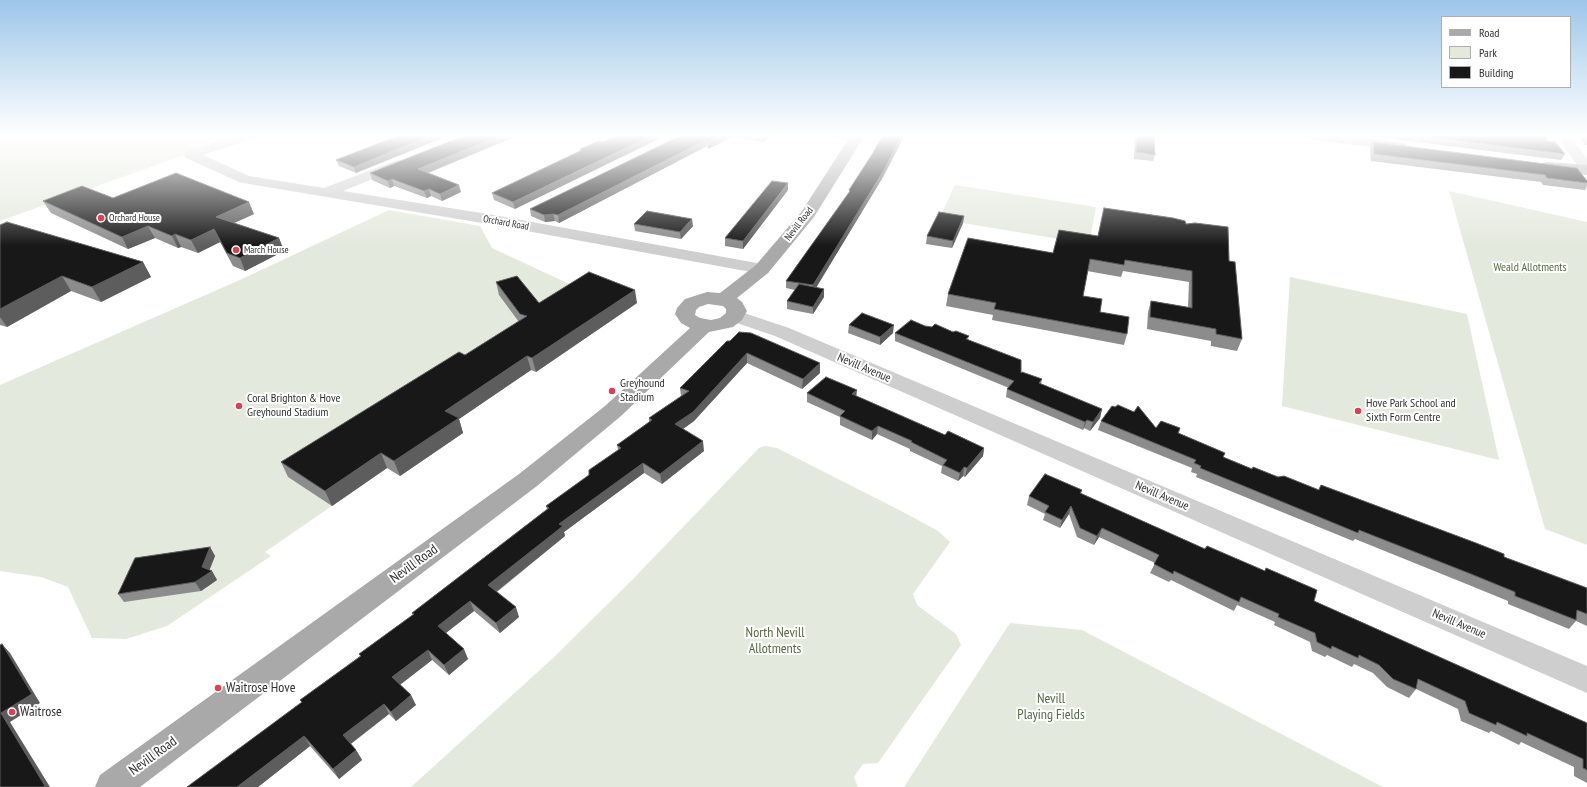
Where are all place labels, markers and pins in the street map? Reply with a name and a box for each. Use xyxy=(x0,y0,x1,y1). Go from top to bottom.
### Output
place label: Orchard House xyxy=(109,212,160,224)
marker: Orchard House xyxy=(96,213,106,223)
place label: March House xyxy=(244,244,289,256)
marker: March House xyxy=(231,245,241,255)
place label: Greyhound Stadium xyxy=(620,377,665,405)
marker: Greyhound Stadium xyxy=(607,386,617,396)
place label: Coral Brighton & Hove Greyhound Stadium xyxy=(247,392,341,420)
place label: Hove Park School and Sixth Form Centre xyxy=(1366,397,1456,425)
marker: Coral Brighton & Hove Greyhound Stadium xyxy=(234,401,244,411)
marker: Hove Park School and Sixth Form Centre xyxy=(1353,406,1363,416)
place label: Waitrose Hove xyxy=(226,680,295,696)
marker: Waitrose Hove xyxy=(213,683,223,693)
place label: Waitrose xyxy=(20,704,62,720)
marker: Waitrose xyxy=(7,707,17,717)

